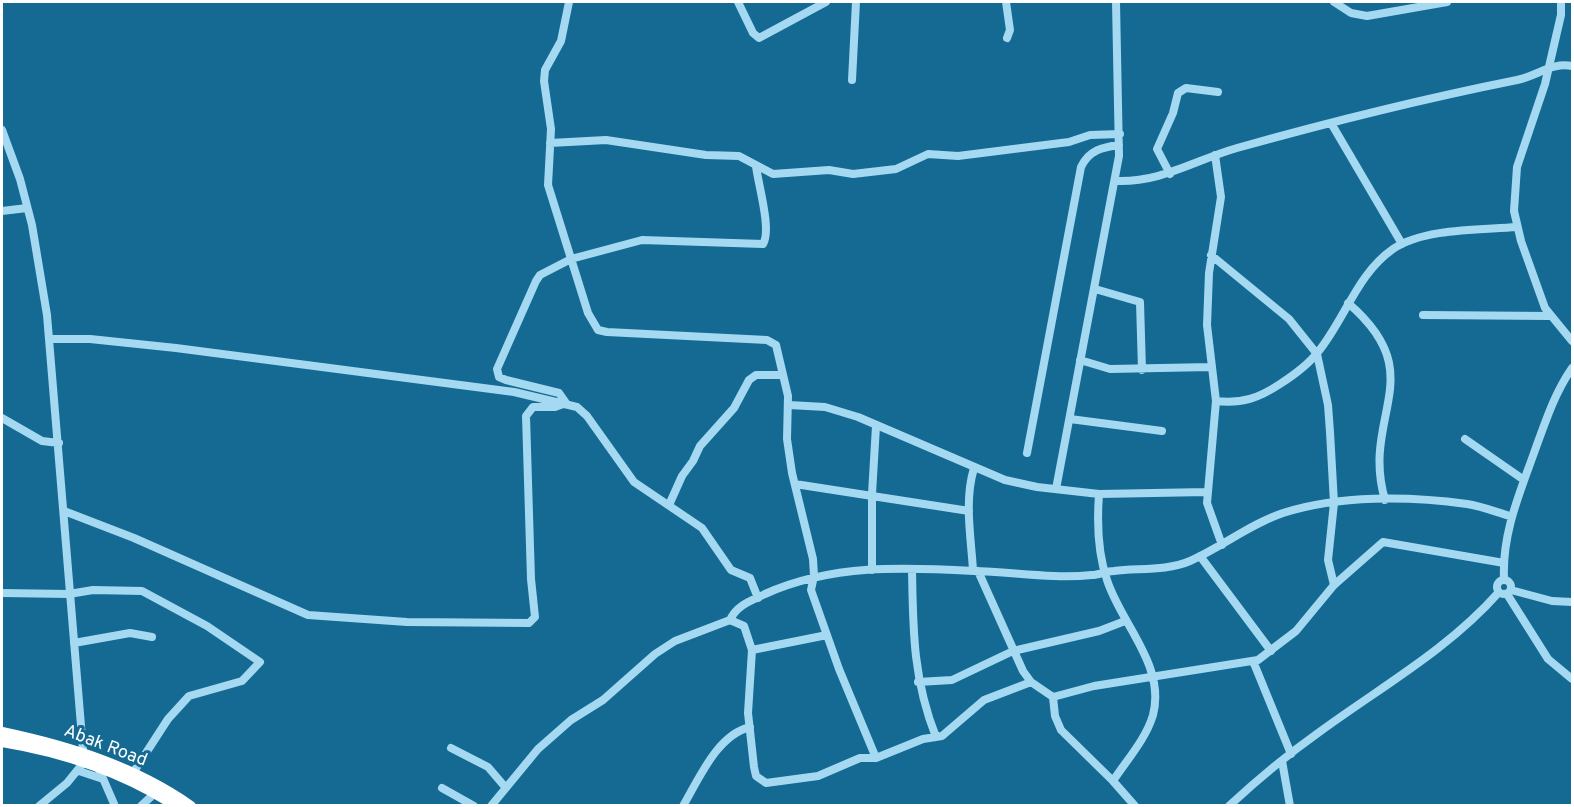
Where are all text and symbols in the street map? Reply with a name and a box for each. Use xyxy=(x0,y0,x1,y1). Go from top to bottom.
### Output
street label: Abak Road xyxy=(60,721,150,773)

